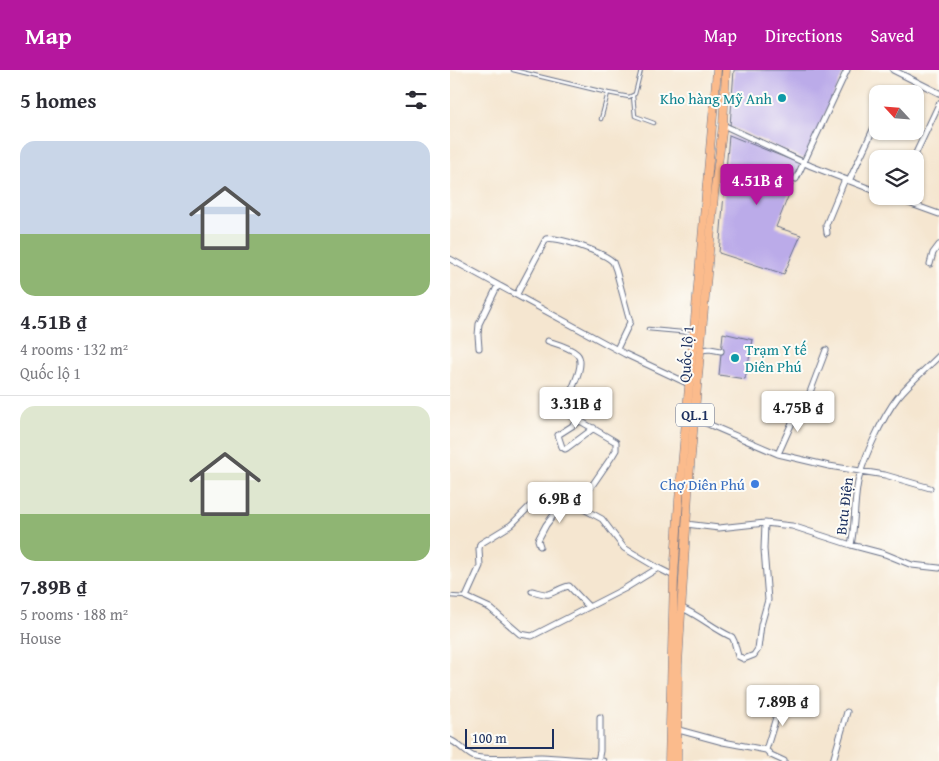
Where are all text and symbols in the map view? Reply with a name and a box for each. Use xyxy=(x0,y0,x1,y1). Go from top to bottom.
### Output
text: Map xyxy=(25,18,72,53)
text: Map xyxy=(704,22,737,49)
text: Directions xyxy=(765,22,842,49)
text: Saved xyxy=(870,22,914,49)
text: 5 homes xyxy=(20,85,96,116)
north arrow xyxy=(869,85,924,140)
map controls xyxy=(869,85,924,205)
icon: filters xyxy=(402,86,430,114)
place label: Kho hàng Mỹ Anh xyxy=(660,88,773,109)
marker: Kho hàng Mỹ Anh xyxy=(776,92,788,104)
button: layers xyxy=(869,150,924,205)
pin: 4.51B ₫ xyxy=(711,164,803,206)
text: 4.51B ₫ xyxy=(731,168,783,192)
icon: home xyxy=(180,173,270,263)
text: 4.51B ₫ xyxy=(20,306,87,337)
street label: Quốc lộ 1 xyxy=(674,325,698,383)
text: 4 rooms · 132 m² xyxy=(20,337,128,361)
place label: Trạm Y tế Diên Phú xyxy=(745,339,807,377)
marker: Trạm Y tế Diên Phú xyxy=(729,352,741,364)
text: Quốc lộ 1 xyxy=(20,361,81,385)
pin: 3.31B ₫ xyxy=(530,386,622,429)
pin: 4.75B ₫ xyxy=(752,390,844,433)
text: 3.31B ₫ xyxy=(550,391,602,415)
text: 4.75B ₫ xyxy=(772,395,824,419)
road number: QL.1 xyxy=(676,404,714,426)
icon: home xyxy=(180,439,270,529)
place label: Chợ Diên Phú xyxy=(660,474,746,495)
street label: Bưu Điện xyxy=(830,475,858,536)
marker: Chợ Diên Phú xyxy=(749,478,761,490)
pin: 6.9B ₫ xyxy=(519,482,601,524)
text: 6.9B ₫ xyxy=(539,486,581,510)
text: 7.89B ₫ xyxy=(20,571,87,602)
text: 5 rooms · 188 m² xyxy=(20,602,128,626)
text: House xyxy=(20,626,61,650)
pin: 7.89B ₫ xyxy=(737,684,829,727)
text: 7.89B ₫ xyxy=(757,689,809,713)
scale bar xyxy=(465,726,554,749)
text: 100 m xyxy=(472,728,507,748)

